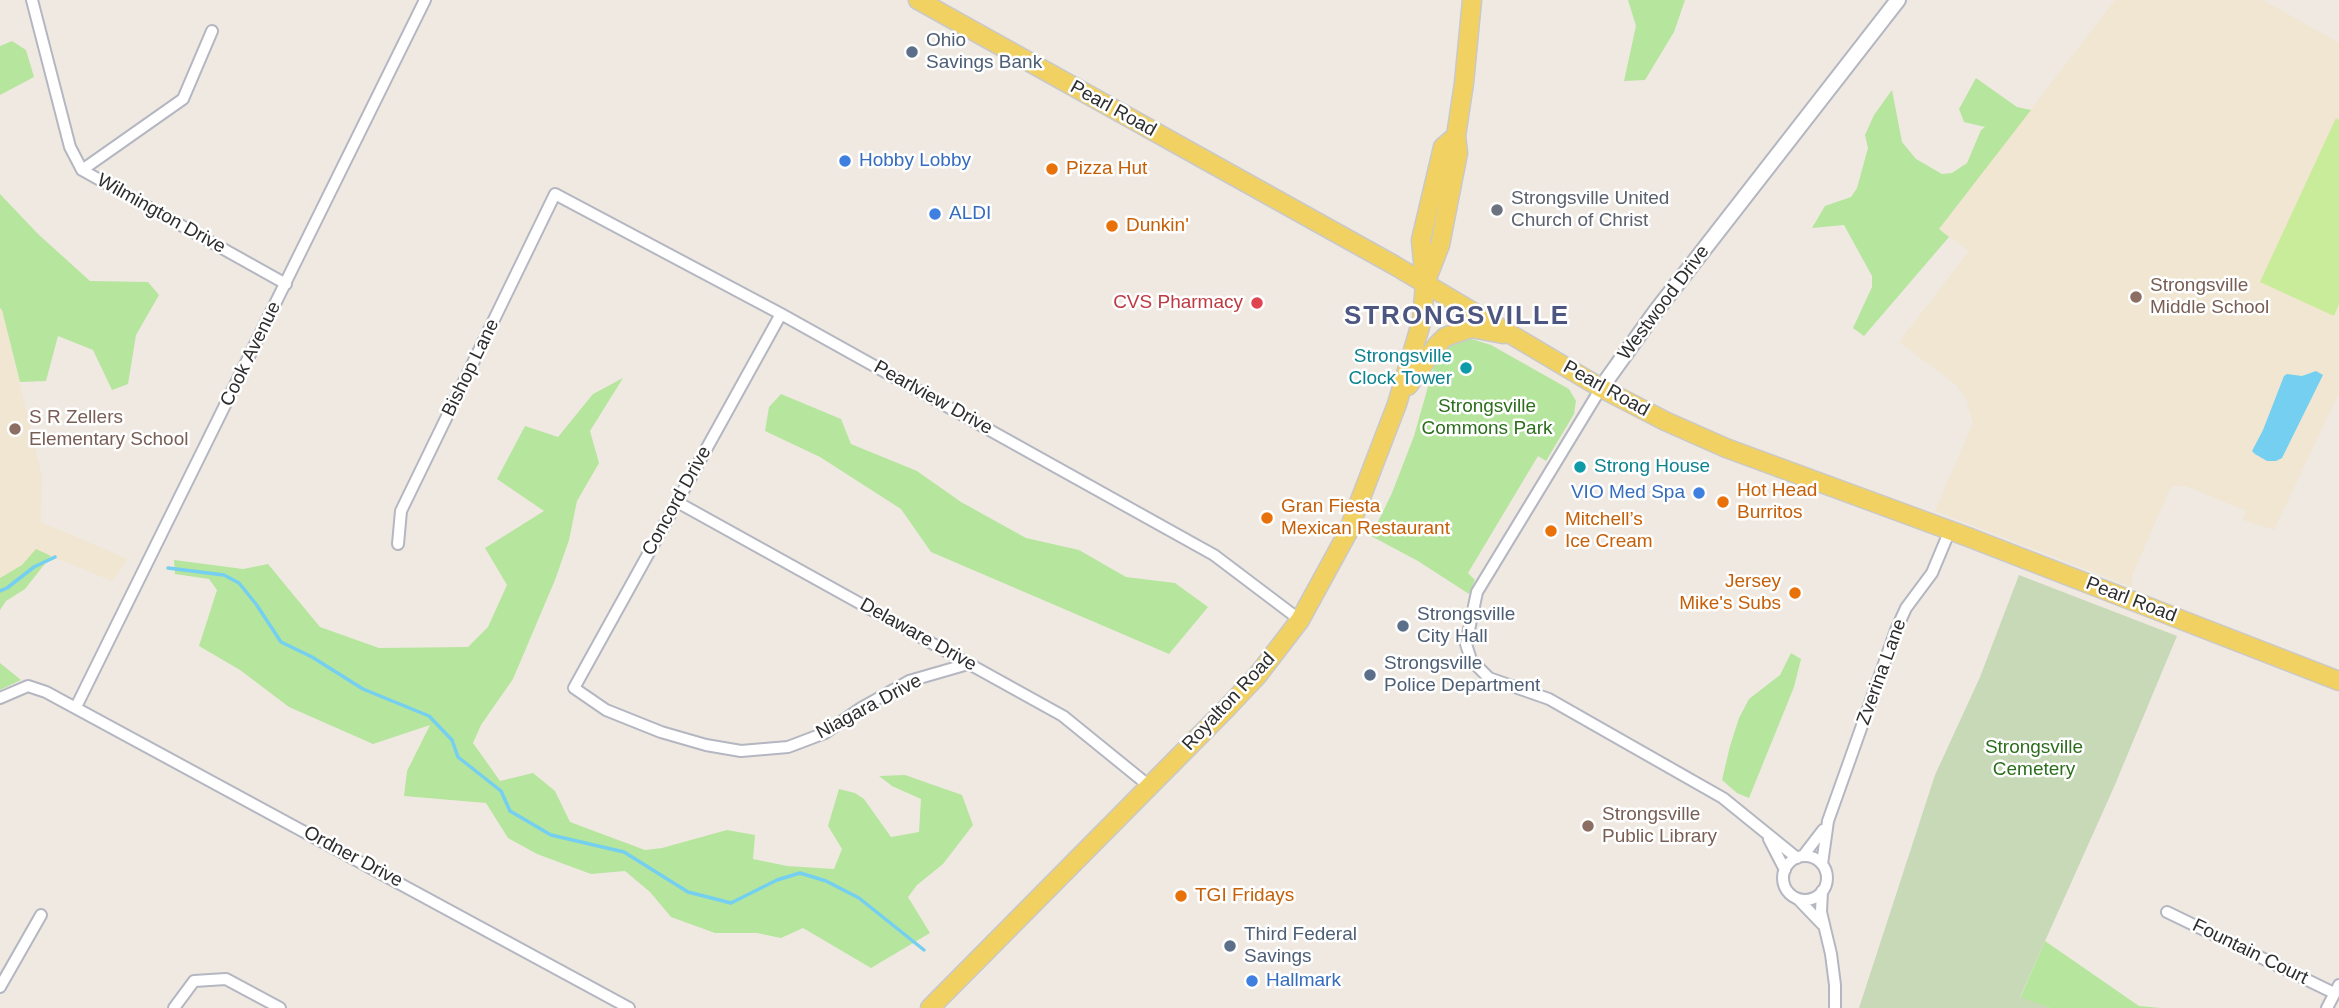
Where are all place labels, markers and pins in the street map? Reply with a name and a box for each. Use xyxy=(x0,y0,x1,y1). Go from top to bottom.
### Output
place label: Ohio Savings Bank xyxy=(926,30,1042,74)
marker: Ohio Savings Bank xyxy=(904,44,920,60)
place label: Hobby Lobby xyxy=(859,150,971,172)
marker: Hobby Lobby xyxy=(837,153,853,169)
place label: Pizza Hut xyxy=(1066,158,1147,180)
marker: Pizza Hut xyxy=(1044,161,1060,177)
place label: Strongsville United Church of Christ xyxy=(1511,188,1669,232)
marker: Strongsville United Church of Christ xyxy=(1489,202,1505,218)
place label: ALDI xyxy=(949,203,991,225)
marker: ALDI xyxy=(927,206,943,222)
place label: Dunkin' xyxy=(1126,215,1189,237)
marker: Dunkin' xyxy=(1104,218,1120,234)
place label: Strongsville Middle School xyxy=(2150,275,2269,319)
marker: Strongsville Middle School xyxy=(2128,289,2144,305)
place label: CVS Pharmacy xyxy=(1113,292,1243,314)
marker: CVS Pharmacy xyxy=(1249,295,1265,311)
place label: Strongsville Clock Tower xyxy=(1349,346,1452,390)
marker: Strongsville Clock Tower xyxy=(1458,360,1474,376)
place label: S R Zellers Elementary School xyxy=(29,407,188,451)
marker: S R Zellers Elementary School xyxy=(7,421,23,437)
place label: Strong House xyxy=(1594,456,1710,478)
marker: Strong House xyxy=(1572,459,1588,475)
place label: Hot Head Burritos xyxy=(1737,480,1817,524)
place label: VIO Med Spa xyxy=(1571,482,1685,504)
marker: VIO Med Spa xyxy=(1691,485,1707,501)
marker: Hot Head Burritos xyxy=(1715,494,1731,510)
place label: Gran Fiesta Mexican Restaurant xyxy=(1281,496,1450,540)
place label: Mitchell’s Ice Cream xyxy=(1565,509,1653,553)
marker: Gran Fiesta Mexican Restaurant xyxy=(1259,510,1275,526)
marker: Mitchell’s Ice Cream xyxy=(1543,523,1559,539)
place label: Jersey Mike's Subs xyxy=(1679,571,1781,615)
marker: Jersey Mike's Subs xyxy=(1787,585,1803,601)
place label: Strongsville City Hall xyxy=(1417,604,1515,648)
marker: Strongsville City Hall xyxy=(1395,618,1411,634)
place label: Strongsville Police Department xyxy=(1384,653,1540,697)
marker: Strongsville Police Department xyxy=(1362,667,1378,683)
place label: Strongsville Public Library xyxy=(1602,804,1717,848)
marker: Strongsville Public Library xyxy=(1580,818,1596,834)
place label: TGI Fridays xyxy=(1195,885,1294,907)
marker: TGI Fridays xyxy=(1173,888,1189,904)
place label: Third Federal Savings xyxy=(1244,924,1357,968)
marker: Third Federal Savings xyxy=(1222,938,1238,954)
place label: Hallmark xyxy=(1266,970,1341,992)
marker: Hallmark xyxy=(1244,973,1260,989)

